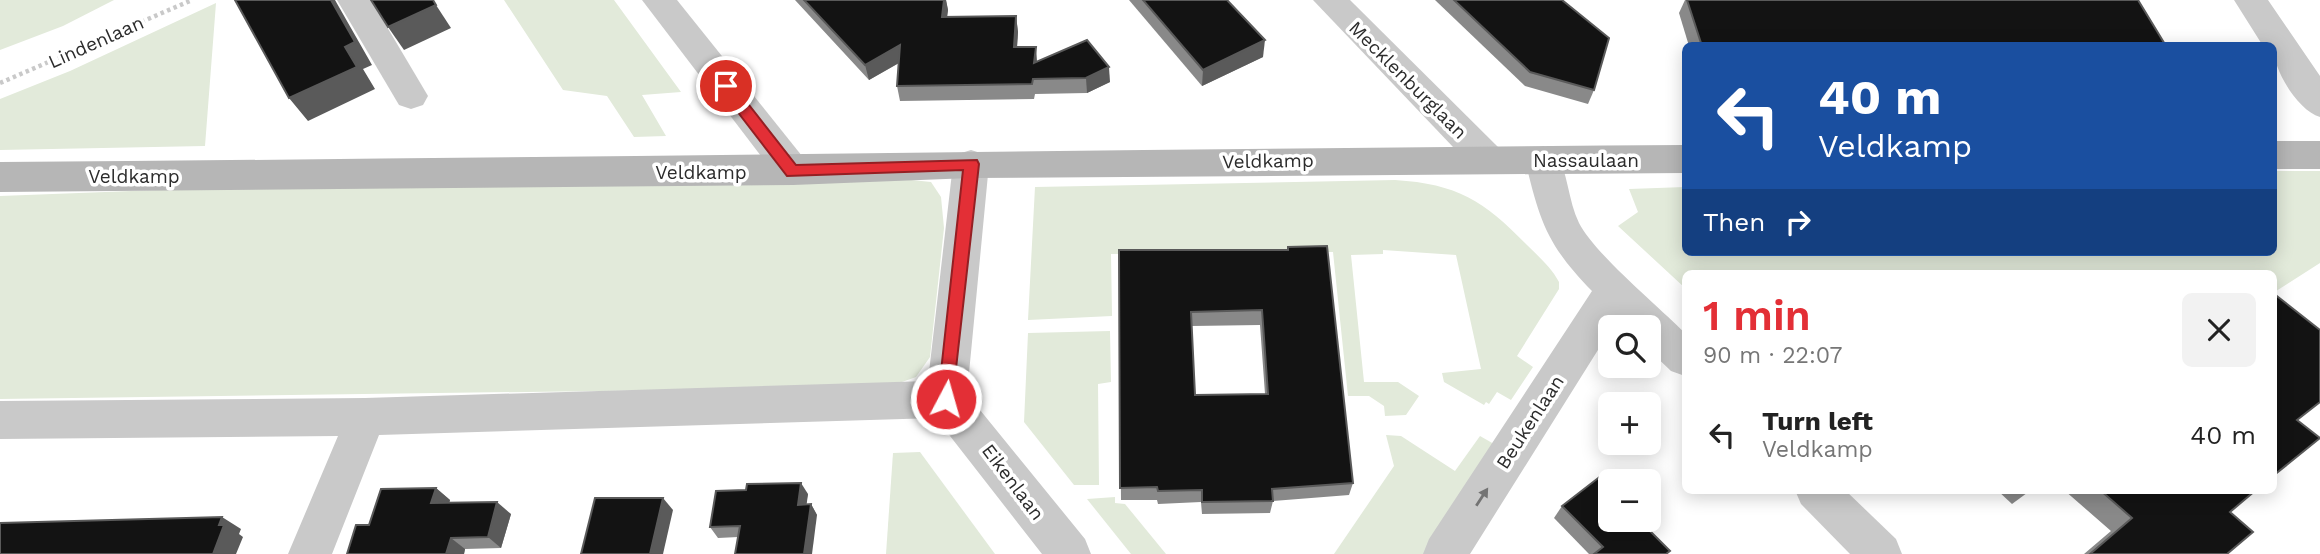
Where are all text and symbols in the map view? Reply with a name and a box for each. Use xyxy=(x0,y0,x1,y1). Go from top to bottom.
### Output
street label: Lindenlaan xyxy=(45,11,147,73)
street label: Mecklenburglaan xyxy=(1344,16,1472,144)
pin xyxy=(696,56,756,116)
icon: arrive xyxy=(707,67,745,105)
text: 40 m xyxy=(1818,68,1941,126)
icon: left xyxy=(1703,70,1794,161)
text: Veldkamp xyxy=(1818,127,1972,165)
street label: Veldkamp xyxy=(1222,149,1314,173)
street label: Nassaulaan xyxy=(1533,149,1639,172)
street label: Veldkamp xyxy=(655,161,747,184)
street label: Veldkamp xyxy=(88,165,180,188)
icon: right xyxy=(1779,203,1817,241)
text: Then xyxy=(1703,207,1765,237)
text: 1 min xyxy=(1703,291,1811,340)
button: close xyxy=(2182,293,2256,367)
map controls xyxy=(1598,315,1661,532)
button: search xyxy=(1598,315,1661,378)
text: 90 m · 22:07 xyxy=(1703,342,1843,369)
position arrow xyxy=(909,362,983,436)
street label: Beukenlaan xyxy=(1491,371,1569,473)
button: + xyxy=(1598,392,1661,455)
text: Turn left xyxy=(1762,406,1873,436)
icon: left xyxy=(1703,416,1741,454)
text: 40 m xyxy=(2190,420,2256,450)
text: Veldkamp xyxy=(1762,436,1873,463)
street label: Eikenlaan xyxy=(977,439,1049,525)
button: − xyxy=(1598,469,1661,532)
one-way arrow xyxy=(1475,487,1488,506)

